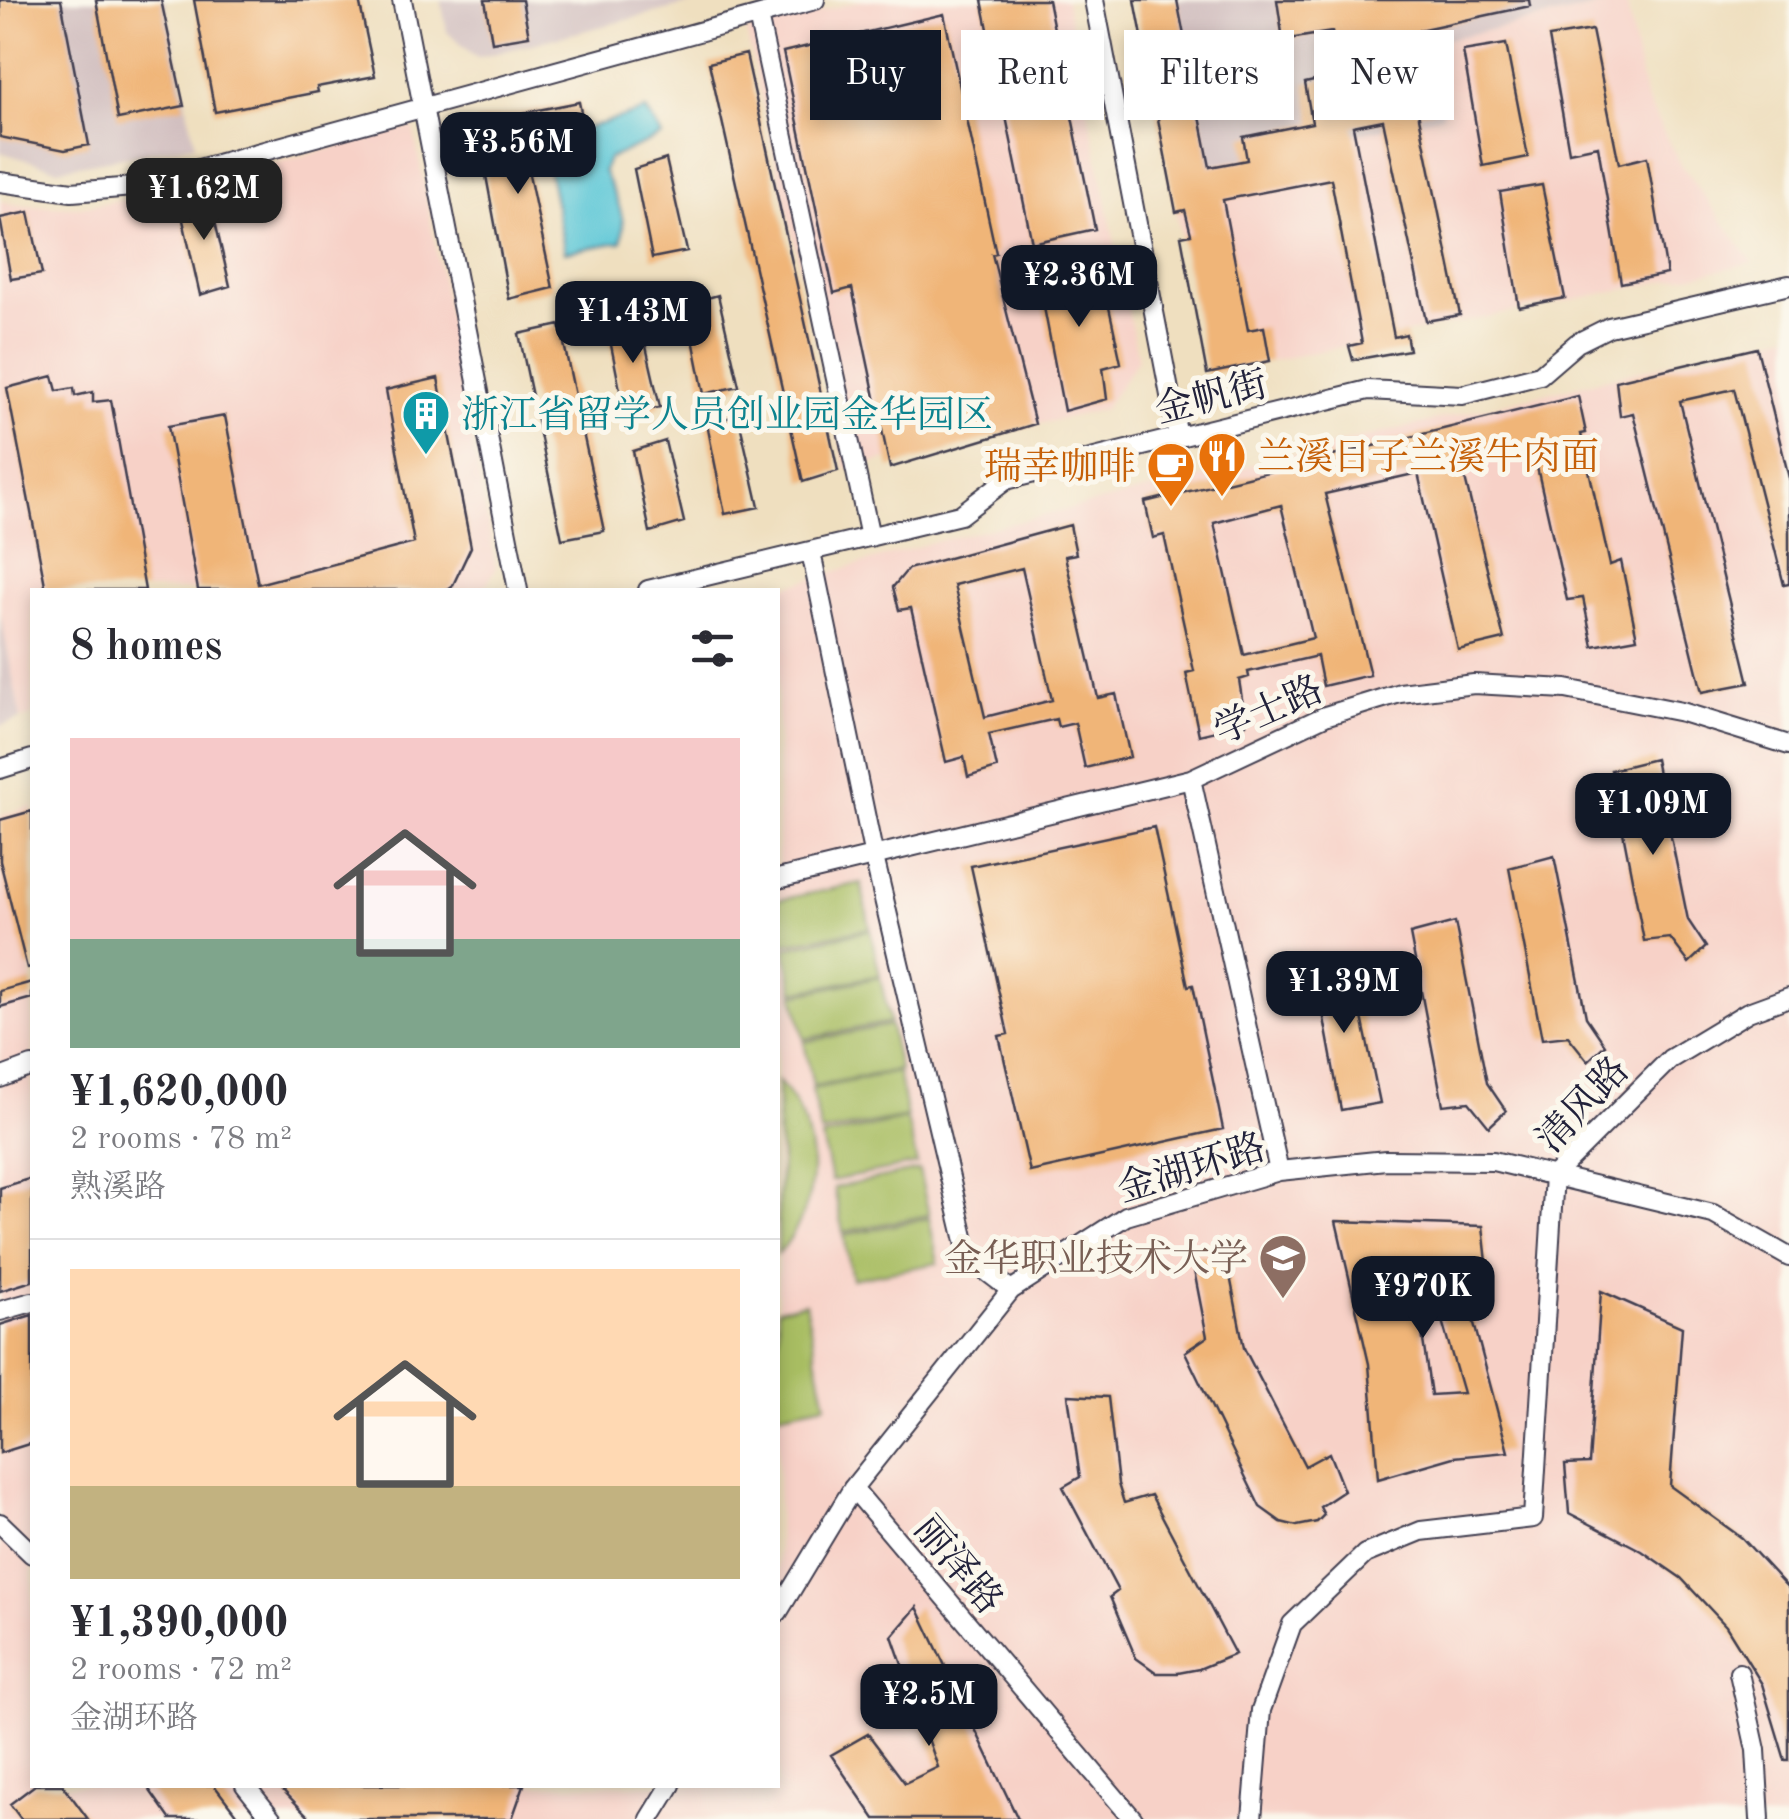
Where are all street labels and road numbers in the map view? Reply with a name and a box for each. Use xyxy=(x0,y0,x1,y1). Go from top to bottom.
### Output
street label: 金帆街 xyxy=(1151,363,1272,431)
street label: 学士路 xyxy=(1208,668,1329,752)
street label: 清风路 xyxy=(1529,1049,1637,1161)
street label: 金湖环路 xyxy=(1112,1126,1270,1210)
street label: 丽泽路 xyxy=(906,1508,1010,1622)

